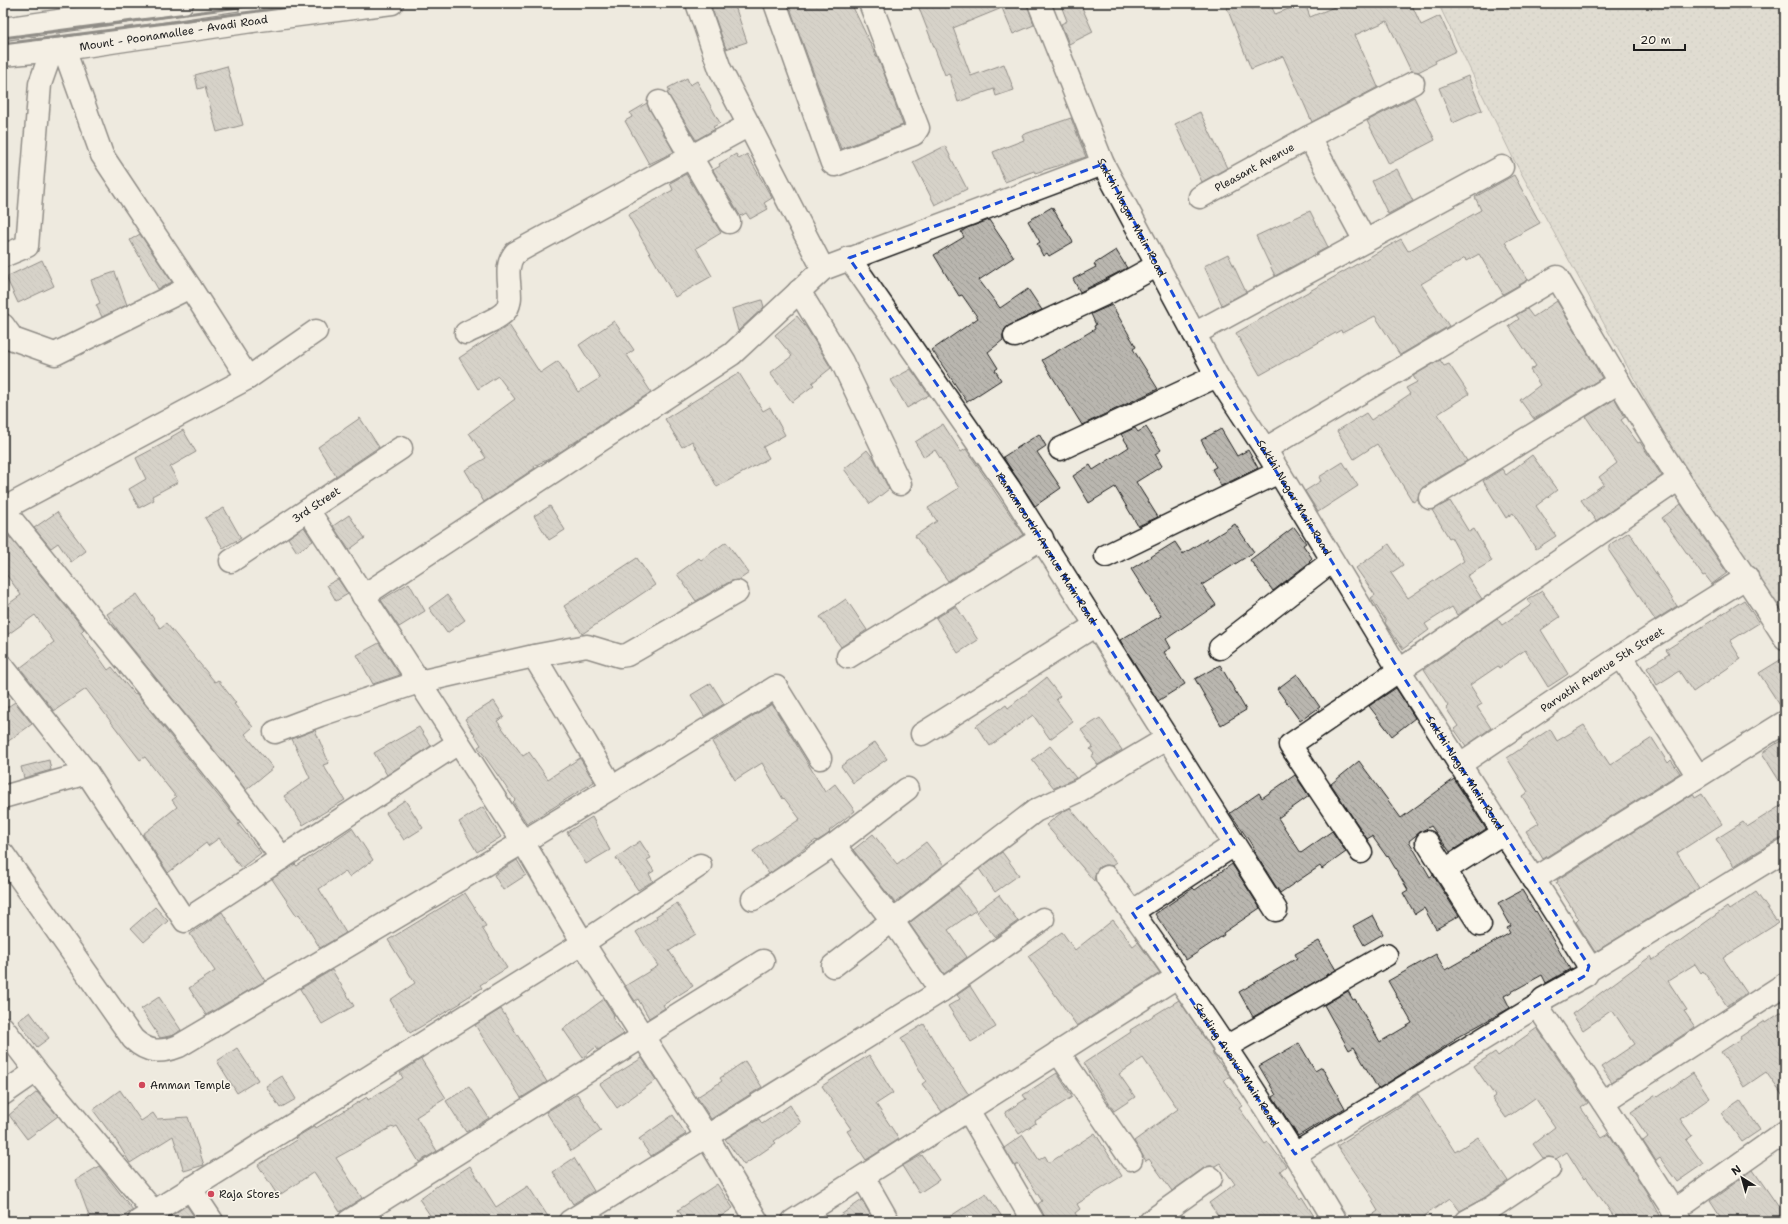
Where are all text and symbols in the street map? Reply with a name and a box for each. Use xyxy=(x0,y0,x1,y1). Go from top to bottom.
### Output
street label: Mount - Poonamallee - Avadi Road xyxy=(78,12,269,54)
scale bar xyxy=(1634,26,1685,52)
text: 20 m xyxy=(1640,32,1671,48)
street label: Pleasant Avenue xyxy=(1212,139,1297,195)
street label: Sakthi Nagar Main Road xyxy=(1094,156,1170,280)
street label: Sakthi Nagar Main Road xyxy=(1253,437,1335,558)
street label: Ramamoorthi Avenue Main Road xyxy=(993,469,1101,627)
street label: 3rd Street xyxy=(289,483,343,526)
street label: Parvathi Avenue 5th Street xyxy=(1537,623,1667,716)
street label: Sakthi Nagar Main Road xyxy=(1423,713,1507,833)
street label: Sterling Avenue Main Road xyxy=(1190,1000,1283,1130)
place label: Amman Temple xyxy=(150,1078,231,1093)
marker: Amman Temple xyxy=(137,1080,147,1090)
north arrow xyxy=(1722,1158,1762,1198)
text: N xyxy=(1728,1162,1745,1179)
place label: Raja Stores xyxy=(219,1187,280,1202)
marker: Raja Stores xyxy=(206,1189,216,1199)

